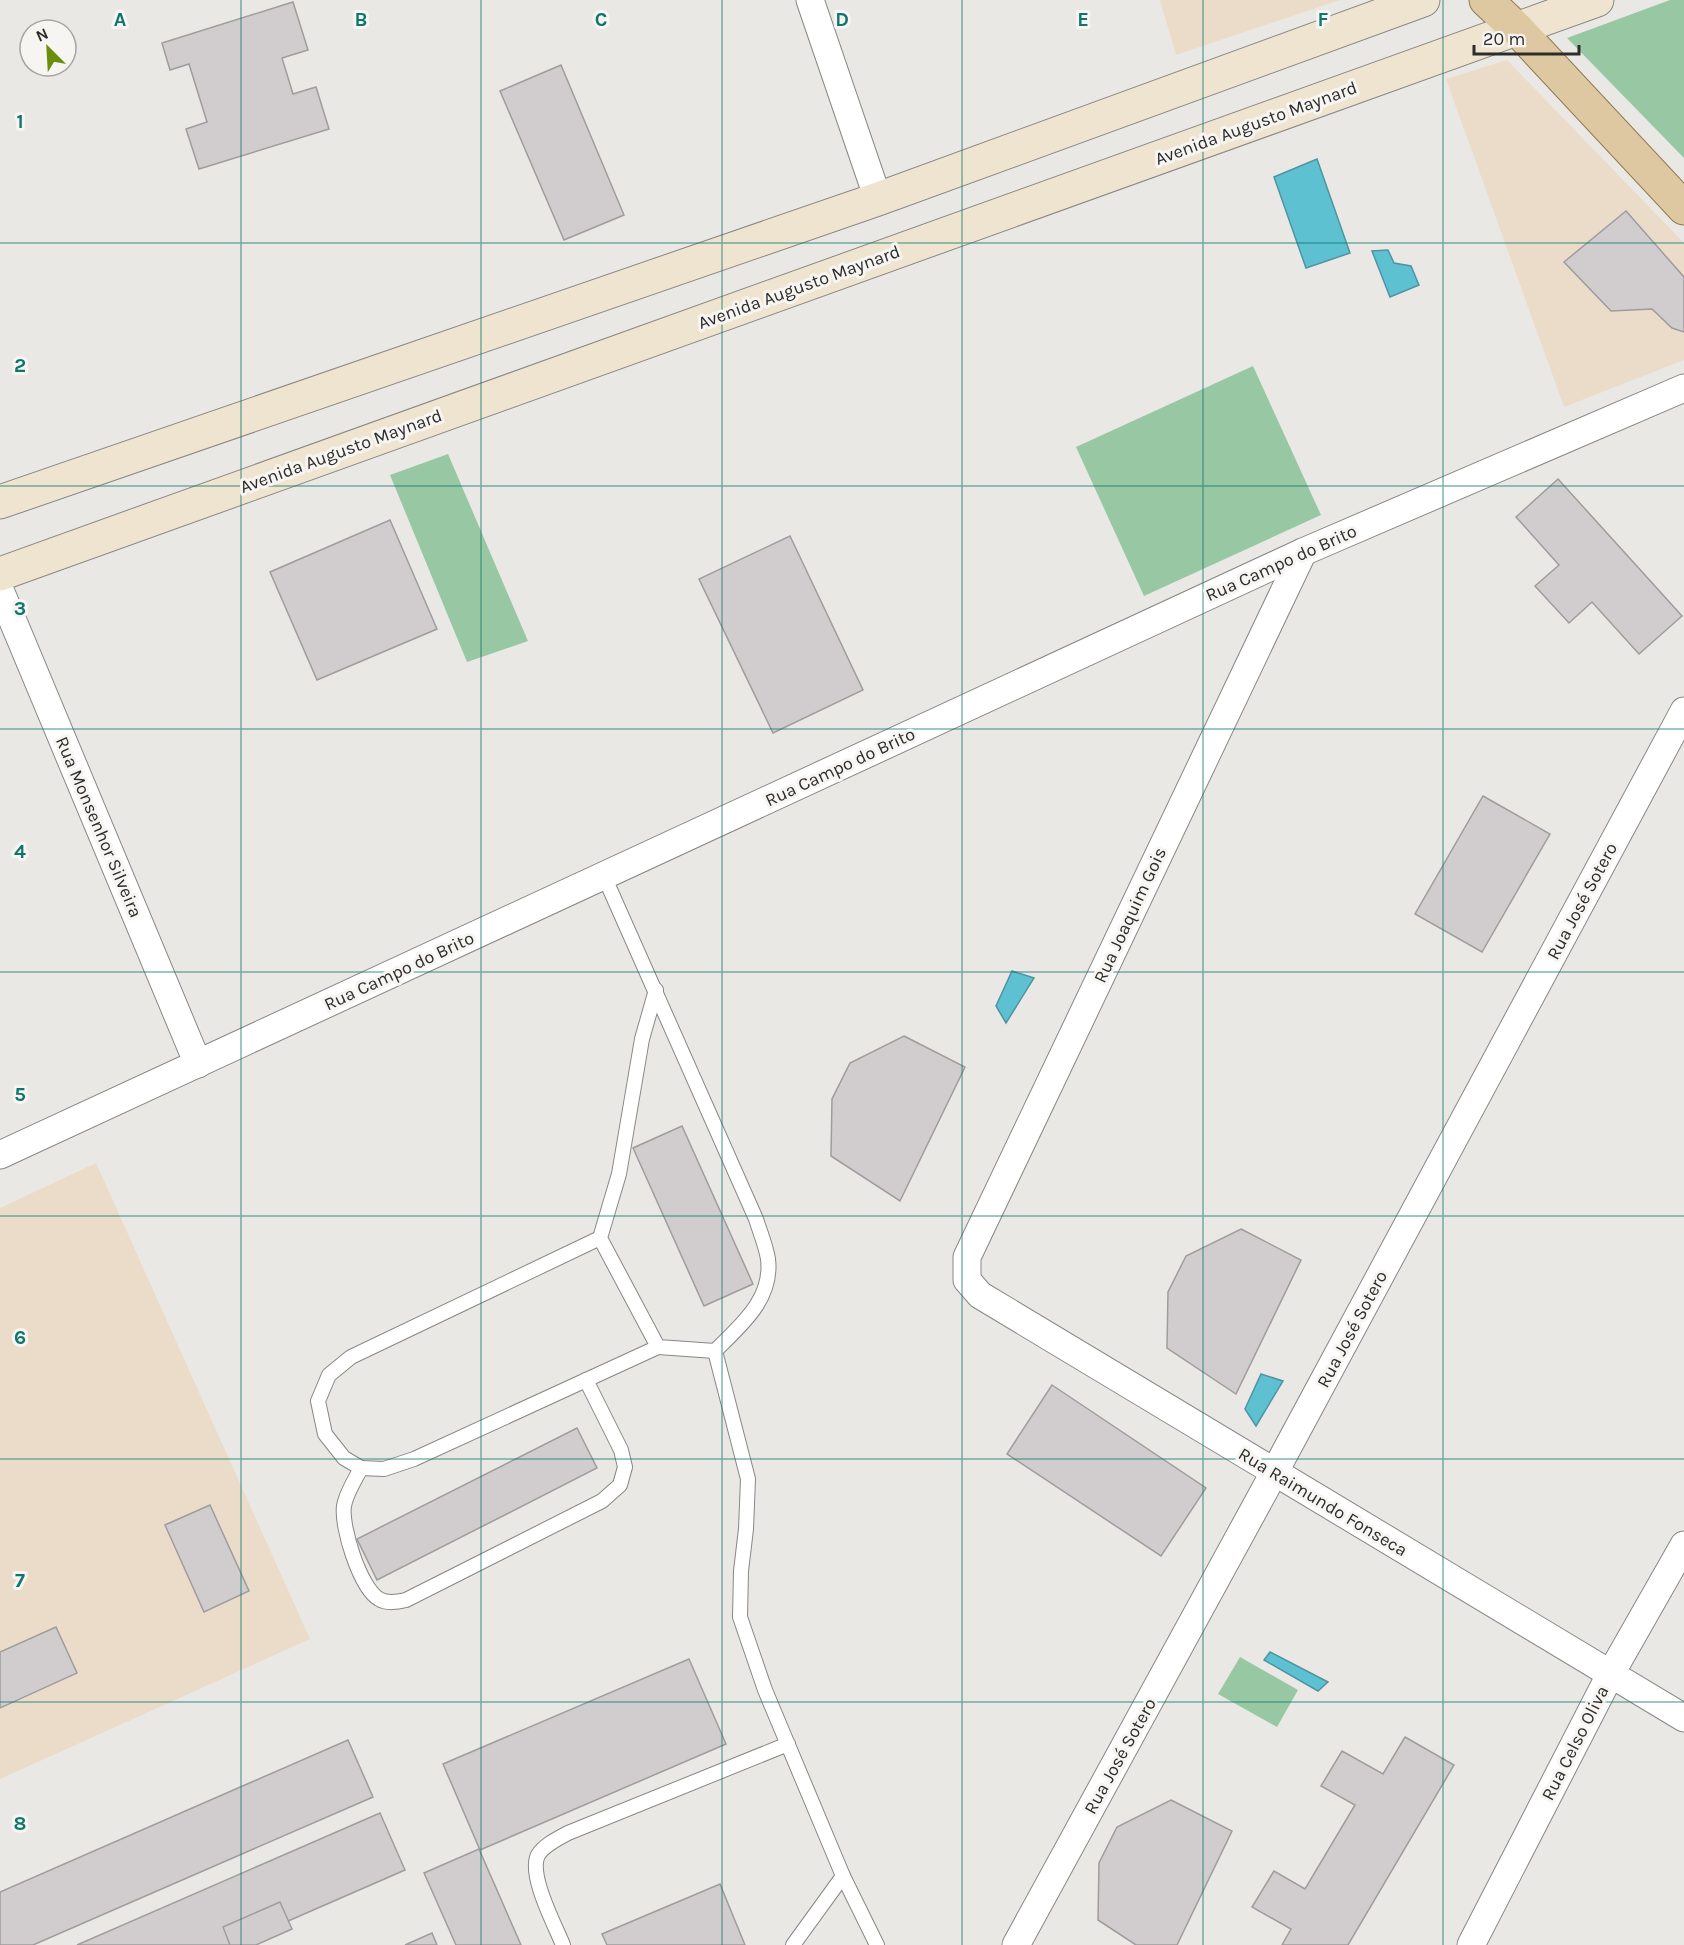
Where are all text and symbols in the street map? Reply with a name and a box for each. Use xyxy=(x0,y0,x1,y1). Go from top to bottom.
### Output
text: A xyxy=(114,8,127,31)
text: B xyxy=(355,8,367,31)
text: C xyxy=(595,8,607,31)
text: D xyxy=(835,8,849,31)
text: E xyxy=(1077,8,1089,31)
text: F xyxy=(1318,8,1329,31)
north arrow xyxy=(18,18,78,78)
scale bar xyxy=(1474,18,1579,56)
text: N xyxy=(33,24,51,46)
text: 20 m xyxy=(1483,28,1525,50)
street label: Avenida Augusto Maynard xyxy=(1152,76,1360,170)
text: 1 xyxy=(16,110,24,133)
street label: Avenida Augusto Maynard xyxy=(695,240,903,334)
text: 2 xyxy=(14,354,26,377)
street label: Avenida Augusto Maynard xyxy=(237,404,445,498)
street label: Rua Campo do Brito xyxy=(1202,520,1360,606)
text: 3 xyxy=(14,597,26,620)
street label: Rua Campo do Brito xyxy=(762,723,918,811)
street label: Rua Monsenhor Silveira xyxy=(51,733,147,921)
street label: Rua José Sotero xyxy=(1542,839,1622,963)
text: 4 xyxy=(14,840,26,863)
street label: Rua Joaquim Gois xyxy=(1089,844,1171,986)
street label: Rua Campo do Brito xyxy=(321,927,477,1015)
text: 5 xyxy=(14,1083,26,1106)
street label: Rua José Sotero xyxy=(1312,1267,1392,1391)
text: 6 xyxy=(14,1326,26,1349)
street label: Rua Raimundo Fonseca xyxy=(1234,1443,1412,1561)
text: 7 xyxy=(15,1569,25,1592)
street label: Rua Celso Oliva xyxy=(1537,1682,1613,1804)
street label: Rua José Sotero xyxy=(1079,1694,1161,1818)
text: 8 xyxy=(14,1812,26,1835)

